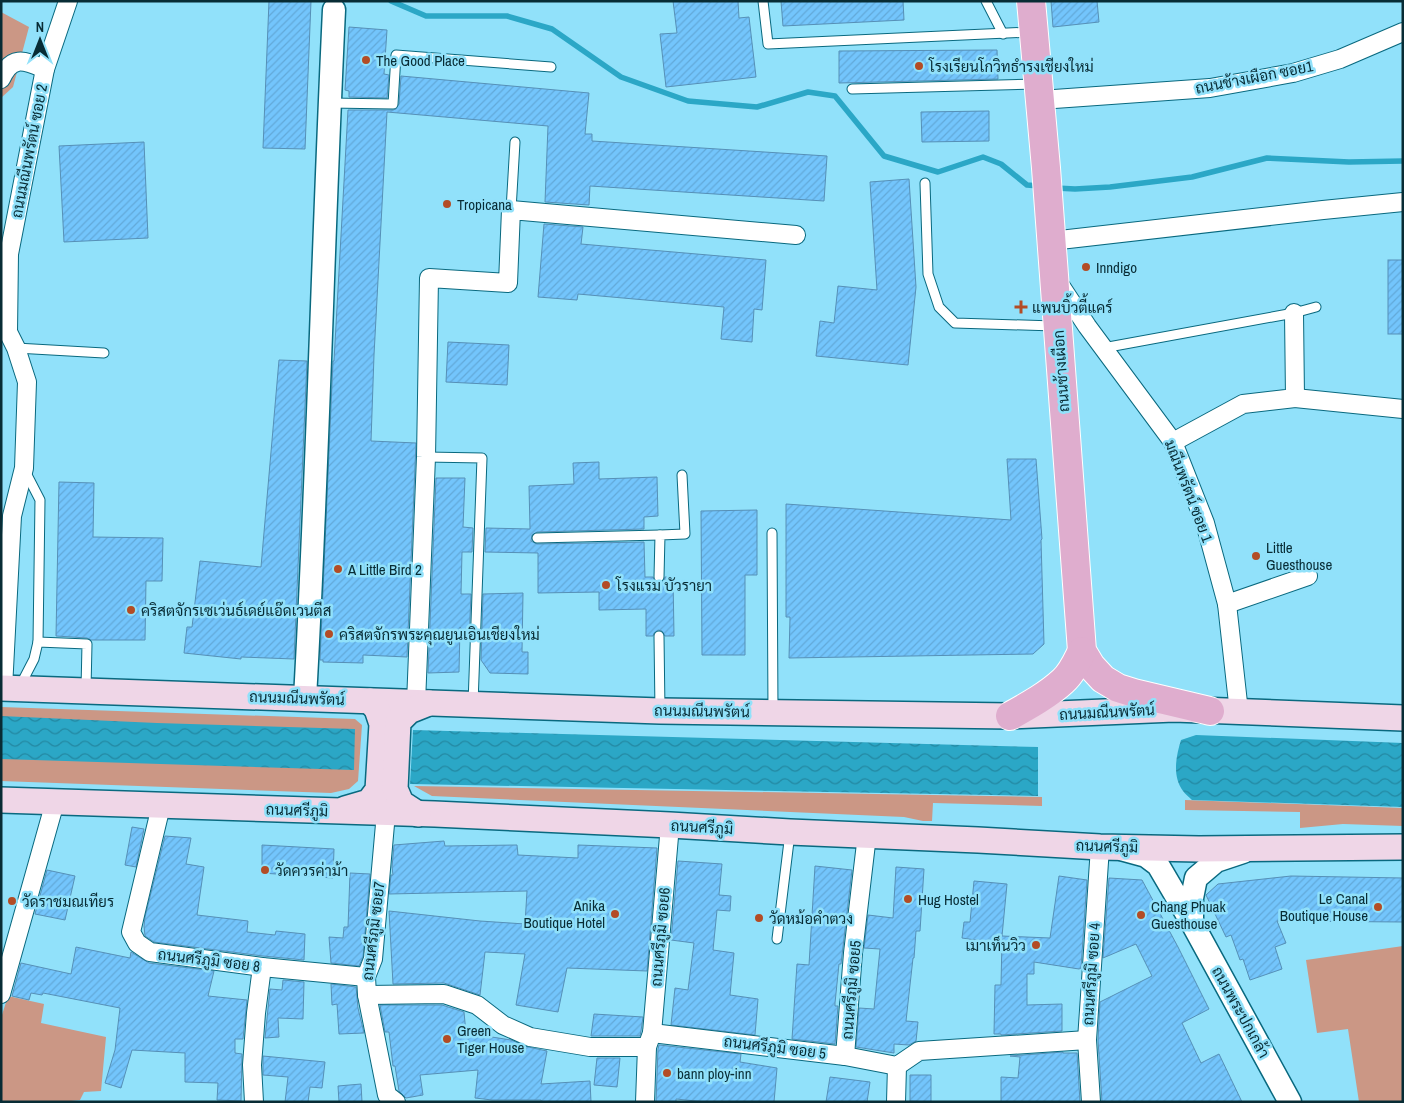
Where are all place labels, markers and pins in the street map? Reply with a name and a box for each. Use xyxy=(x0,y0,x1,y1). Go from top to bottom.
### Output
place label: The Good Place xyxy=(376,50,465,71)
marker: The Good Place xyxy=(360,54,372,66)
place label: โรงเรียนโกวิทธำรงเชียงใหม่ xyxy=(928,56,1094,77)
marker: โรงเรียนโกวิทธำรงเชียงใหม่ xyxy=(913,60,925,72)
place label: Tropicana xyxy=(457,194,512,215)
marker: Tropicana xyxy=(441,198,453,210)
place label: Inndigo xyxy=(1096,257,1137,278)
marker: Inndigo xyxy=(1080,261,1092,273)
place label: แพนบิ้วตี้แคร์ xyxy=(1032,293,1113,318)
marker: แพนบิ้วตี้แคร์ xyxy=(1014,300,1028,314)
place label: Little Guesthouse xyxy=(1266,537,1332,575)
marker: Little Guesthouse xyxy=(1250,550,1262,562)
place label: A Little Bird 2 xyxy=(347,559,422,580)
marker: A Little Bird 2 xyxy=(332,563,344,575)
place label: โรงแรม บัวรายา xyxy=(615,575,712,596)
marker: โรงแรม บัวรายา xyxy=(600,579,612,591)
place label: คริสตจักรเซเว่นธ์เดย์แอ๊ดเวนตีส xyxy=(141,600,331,621)
marker: คริสตจักรเซเว่นธ์เดย์แอ๊ดเวนตีส xyxy=(125,604,137,616)
place label: คริสตจักรพระคุณยูนเอินเชียงใหม่ xyxy=(339,624,540,646)
marker: คริสตจักรพระคุณยูนเอินเชียงใหม่ xyxy=(323,628,335,640)
place label: วัดควรค่าม้า xyxy=(275,860,348,881)
marker: วัดควรค่าม้า xyxy=(259,864,271,876)
place label: Le Canal Boutique House xyxy=(1280,888,1368,926)
place label: Hug Hostel xyxy=(918,889,979,910)
place label: วัดราชมณเทียร xyxy=(22,891,114,912)
marker: Hug Hostel xyxy=(902,893,914,905)
marker: วัดราชมณเทียร xyxy=(6,895,18,907)
place label: Anika Boutique Hotel xyxy=(524,895,605,933)
place label: Chang Phuak Guesthouse xyxy=(1151,896,1226,934)
marker: Le Canal Boutique House xyxy=(1372,901,1384,913)
marker: Anika Boutique Hotel xyxy=(609,908,621,920)
place label: วัดหม้อคำตวง xyxy=(769,908,853,929)
marker: Chang Phuak Guesthouse xyxy=(1135,909,1147,921)
marker: วัดหม้อคำตวง xyxy=(753,912,765,924)
place label: เมาเท็นวิว xyxy=(965,935,1026,956)
marker: เมาเท็นวิว xyxy=(1030,939,1042,951)
place label: Green Tiger House xyxy=(457,1020,525,1058)
marker: Green Tiger House xyxy=(441,1033,453,1045)
place label: bann ploy-inn xyxy=(677,1063,752,1084)
marker: bann ploy-inn xyxy=(661,1067,673,1079)

